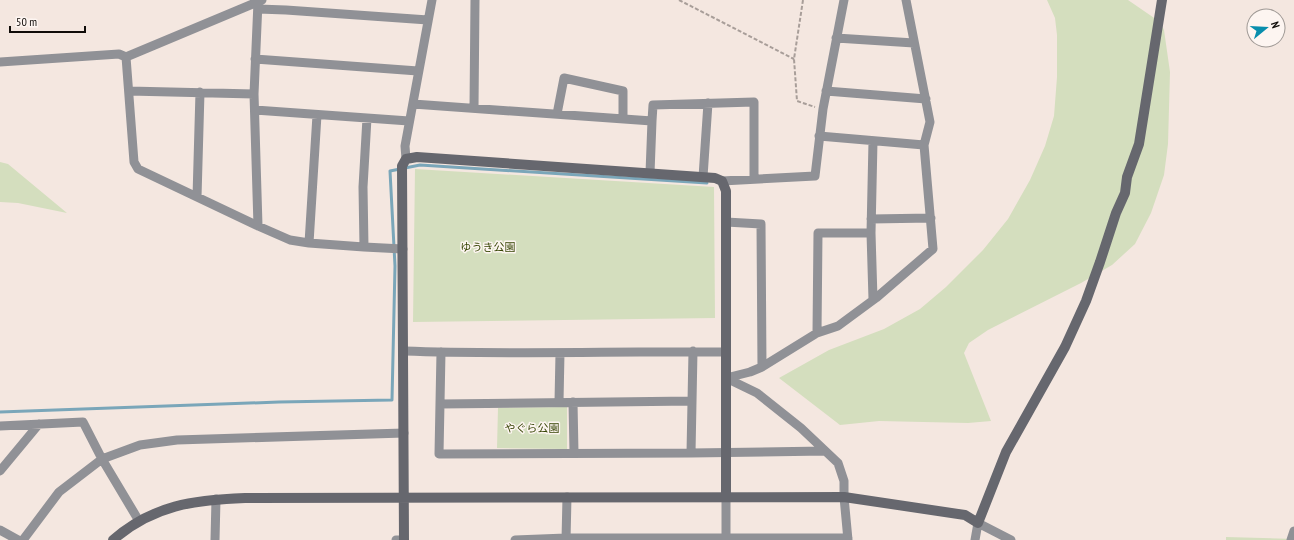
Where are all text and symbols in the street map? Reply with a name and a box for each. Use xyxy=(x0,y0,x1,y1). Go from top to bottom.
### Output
scale bar xyxy=(10,8,85,34)
north arrow xyxy=(1246,8,1286,48)
text: 50 m xyxy=(16,14,37,29)
text: N xyxy=(1268,20,1283,30)
park label: ゆうき公園 xyxy=(461,240,516,254)
park label: やぐら公園 xyxy=(505,421,560,435)

